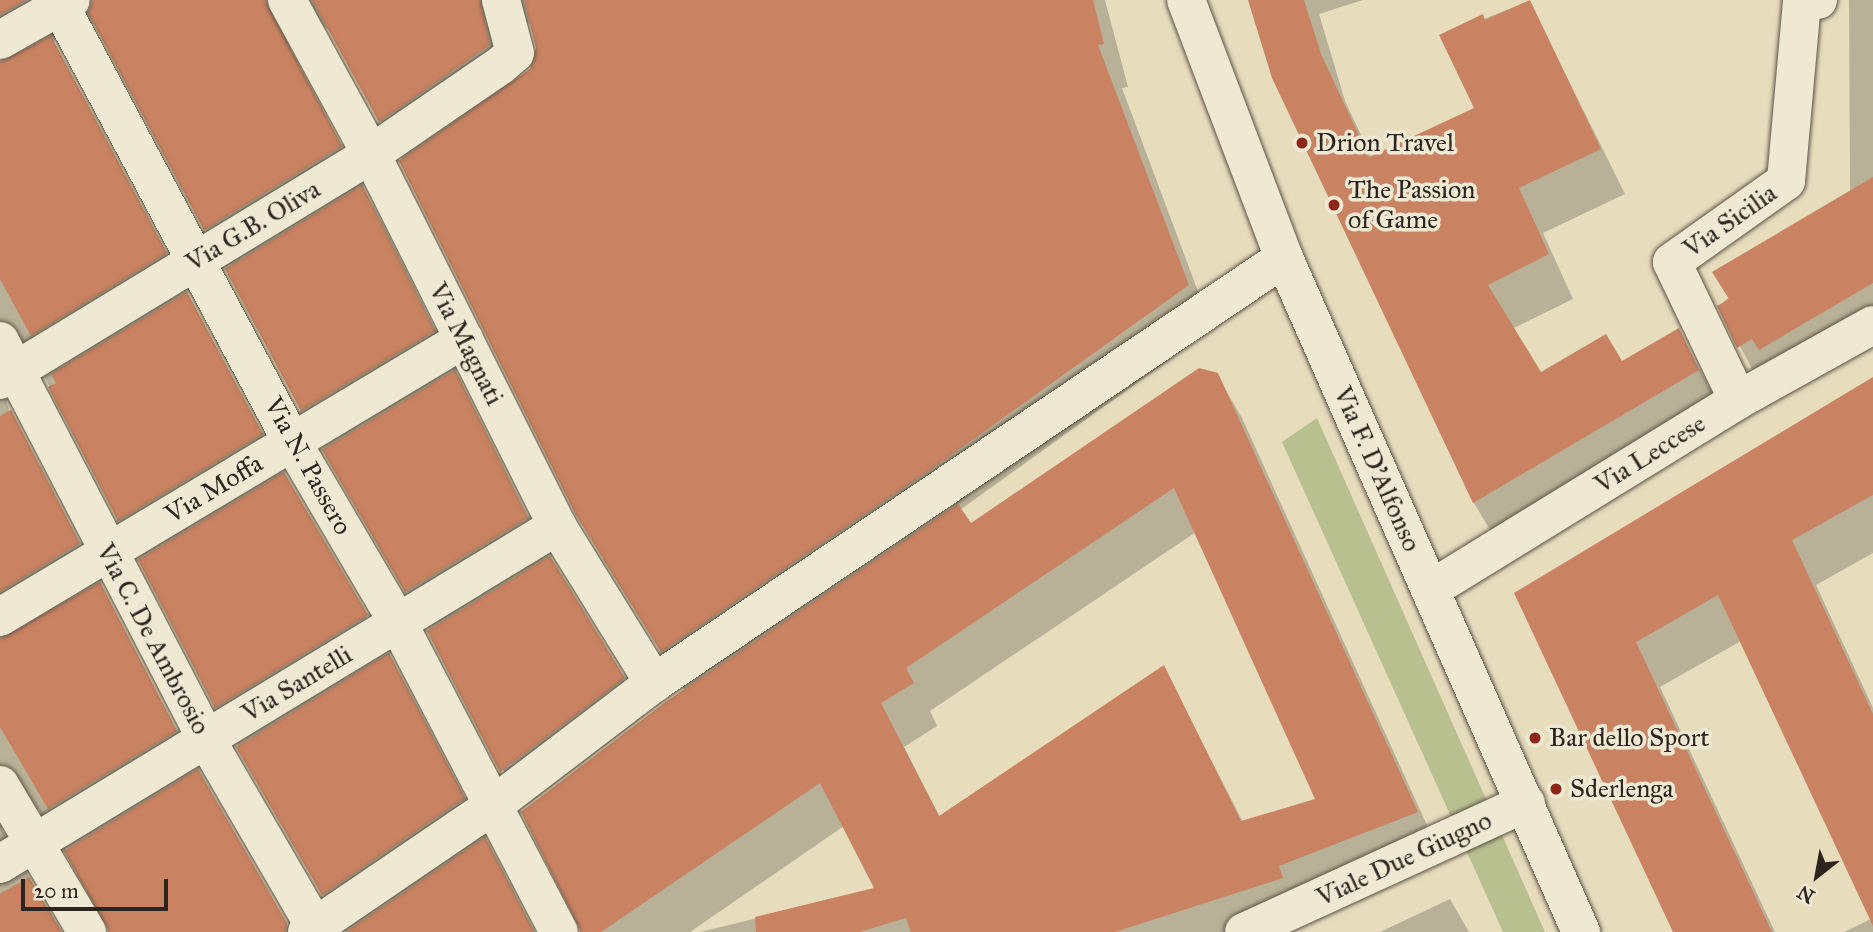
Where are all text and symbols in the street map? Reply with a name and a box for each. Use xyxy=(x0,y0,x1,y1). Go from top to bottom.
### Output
place label: Drion Travel xyxy=(1316,127,1454,159)
marker: Drion Travel xyxy=(1294,135,1310,151)
street label: Via G.B. Oliva xyxy=(180,174,326,278)
place label: The Passion of Game xyxy=(1348,174,1475,235)
street label: Via Sicilia xyxy=(1677,178,1783,264)
marker: The Passion of Game xyxy=(1326,197,1342,213)
street label: Via Magnati xyxy=(422,278,510,410)
street label: Via F. D'Alfonso xyxy=(1327,382,1427,556)
street label: Via N. Passero xyxy=(257,392,359,540)
street label: Via Leccese xyxy=(1589,408,1711,500)
street label: Via Moffa xyxy=(160,448,268,530)
street label: Via C. De Ambrosio xyxy=(89,538,217,740)
street label: Via Santelli xyxy=(236,639,358,729)
place label: Bar dello Sport xyxy=(1549,722,1709,754)
marker: Bar dello Sport xyxy=(1527,730,1543,746)
place label: Sderlenga xyxy=(1570,773,1673,805)
marker: Sderlenga xyxy=(1548,781,1564,797)
street label: Viale Due Giugno xyxy=(1311,805,1497,913)
north arrow xyxy=(1782,841,1852,911)
scale bar xyxy=(24,866,172,910)
text: 20 m xyxy=(34,878,79,904)
text: N xyxy=(1793,880,1819,908)

